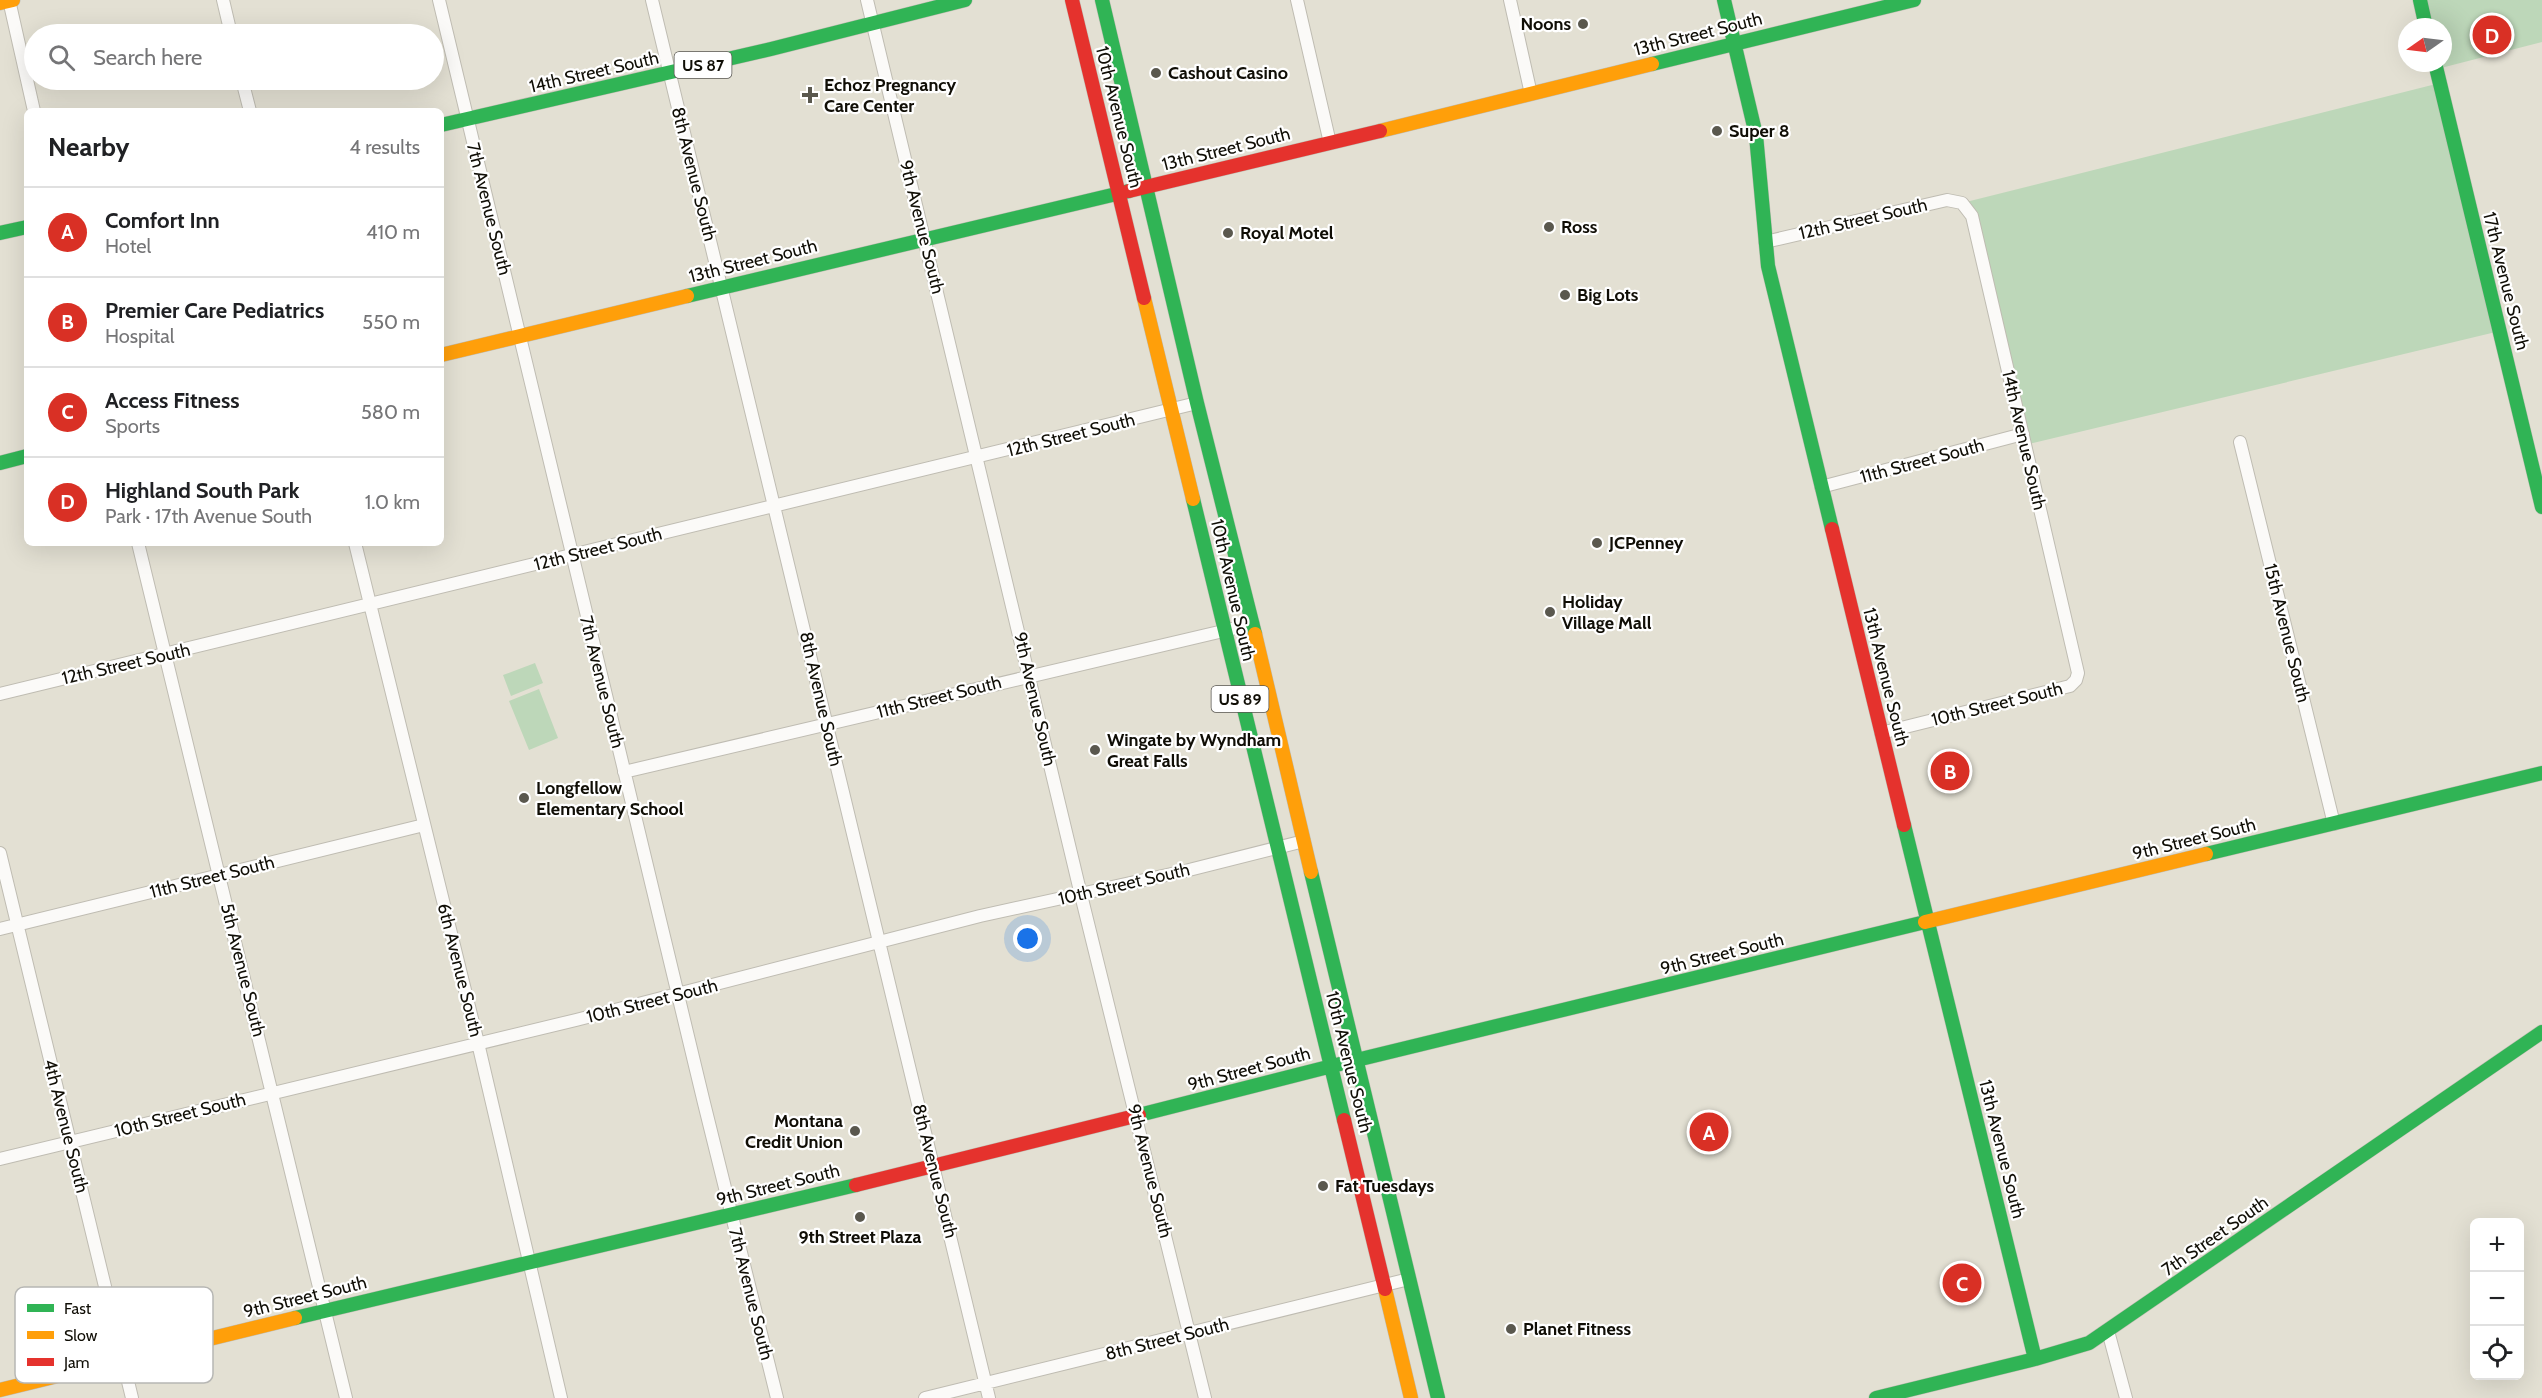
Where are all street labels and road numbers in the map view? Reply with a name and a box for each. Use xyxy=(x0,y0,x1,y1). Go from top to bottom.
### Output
street label: 13th Street South xyxy=(1632,7,1764,61)
street label: 10th Avenue South xyxy=(1091,44,1147,190)
street label: 14th Street South xyxy=(527,46,661,98)
road number: US 87 xyxy=(674,52,732,78)
street label: 8th Avenue South xyxy=(667,105,721,243)
street label: 13th Street South xyxy=(1160,122,1292,176)
street label: 7th Avenue South xyxy=(462,140,516,278)
street label: 9th Avenue South xyxy=(895,158,949,296)
street label: 12th Street South xyxy=(1797,194,1929,244)
street label: 17th Avenue South xyxy=(2478,210,2534,352)
street label: 13th Street South xyxy=(687,234,819,288)
street label: 14th Avenue South xyxy=(1997,368,2051,512)
street label: 12th Street South xyxy=(1005,408,1137,462)
street label: 11th Street South xyxy=(1858,434,1986,488)
street label: 10th Avenue South xyxy=(1206,517,1260,663)
street label: 12th Street South xyxy=(532,522,664,576)
street label: 15th Avenue South xyxy=(2259,561,2315,705)
street label: 13th Avenue South xyxy=(1858,605,1914,749)
street label: 7th Avenue South xyxy=(575,613,629,751)
street label: 8th Avenue South xyxy=(795,629,847,769)
street label: 9th Avenue South xyxy=(1009,630,1061,768)
street label: 12th Street South xyxy=(60,639,192,689)
street label: 11th Street South xyxy=(874,671,1004,723)
street label: 10th Street South xyxy=(1929,677,2065,731)
road number: US 89 xyxy=(1212,686,1268,712)
street label: 9th Street South xyxy=(2130,813,2258,865)
street label: 11th Street South xyxy=(147,851,277,903)
street label: 10th Street South xyxy=(1056,858,1192,910)
street label: 5th Avenue South xyxy=(216,901,270,1039)
street label: 6th Avenue South xyxy=(433,901,487,1039)
street label: 9th Street South xyxy=(1658,928,1786,980)
street label: 10th Street South xyxy=(584,974,720,1028)
street label: 10th Avenue South xyxy=(1321,989,1377,1135)
street label: 9th Street South xyxy=(1185,1042,1313,1096)
street label: 4th Avenue South xyxy=(39,1057,93,1195)
street label: 13th Avenue South xyxy=(1974,1077,2030,1221)
street label: 10th Street South xyxy=(112,1088,248,1142)
street label: 8th Avenue South xyxy=(908,1102,962,1240)
street label: 9th Avenue South xyxy=(1123,1102,1177,1240)
street label: 9th Street South xyxy=(714,1159,842,1211)
street label: 7th Street South xyxy=(2158,1191,2272,1281)
street label: 7th Avenue South xyxy=(724,1225,778,1363)
street label: 9th Street South xyxy=(241,1271,369,1323)
street label: 8th Street South xyxy=(1103,1313,1231,1365)

